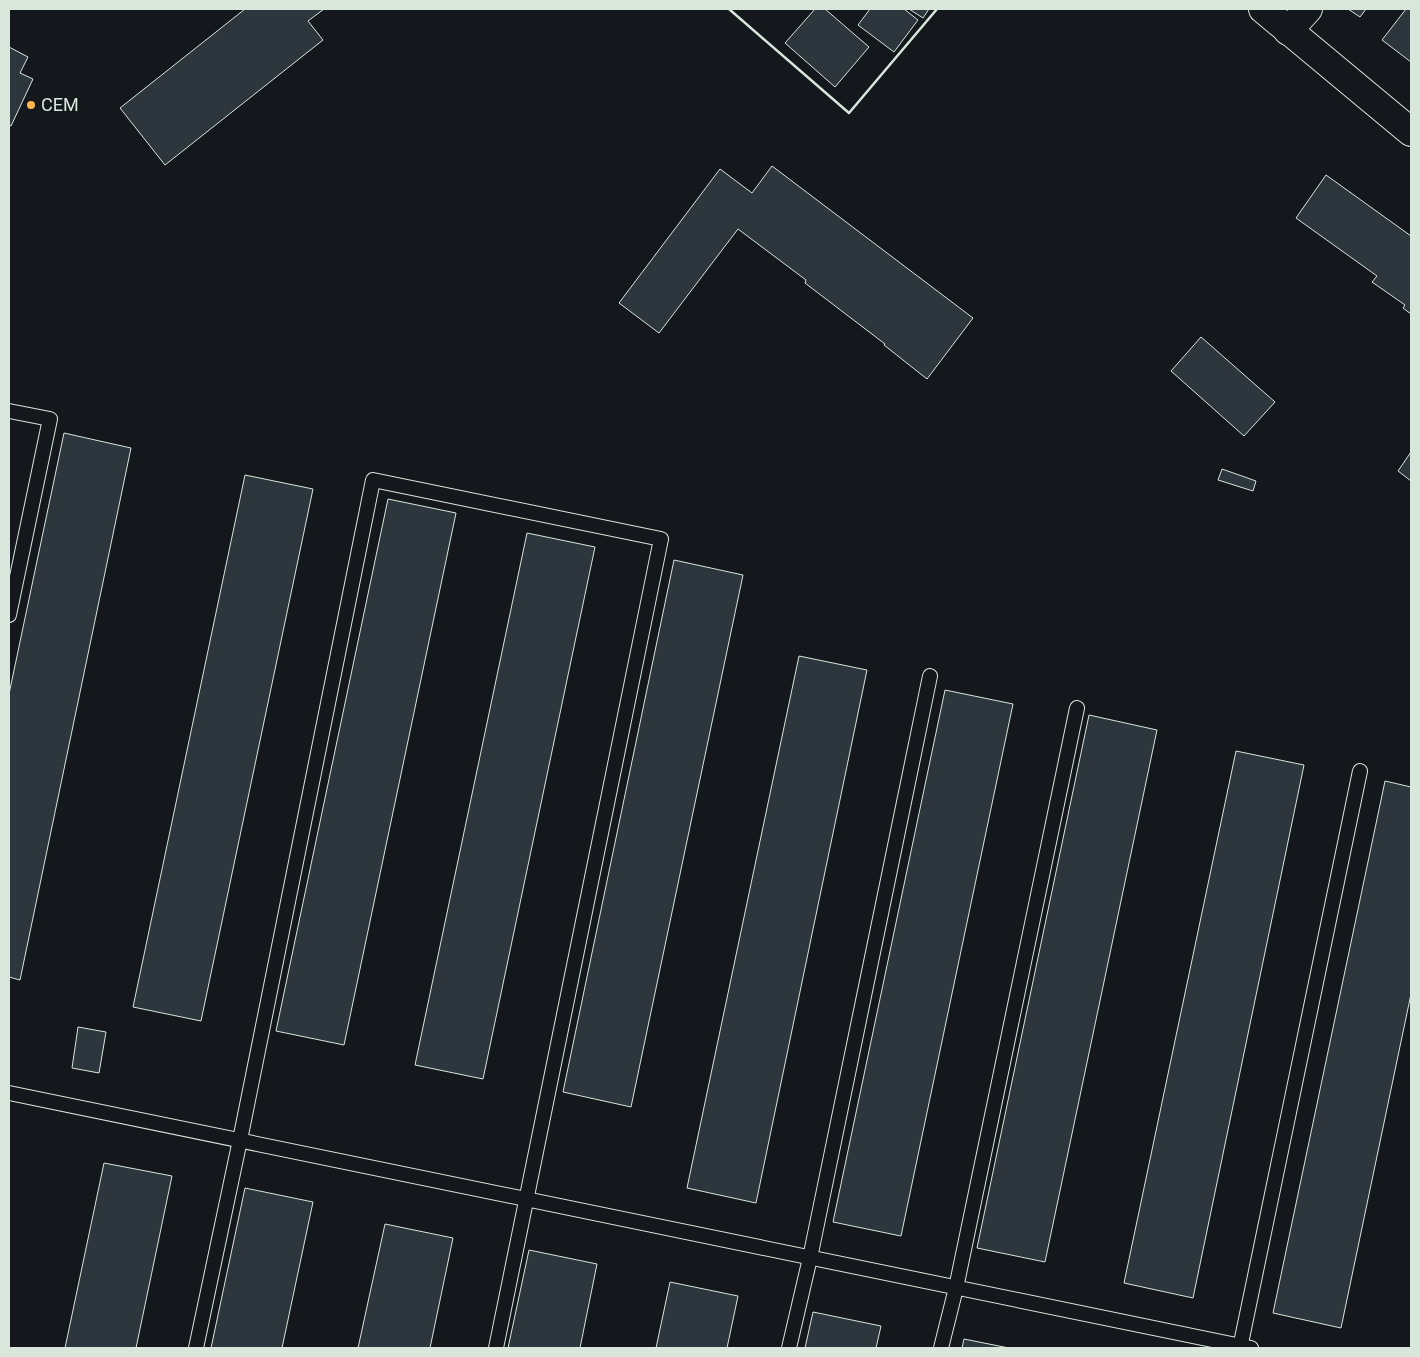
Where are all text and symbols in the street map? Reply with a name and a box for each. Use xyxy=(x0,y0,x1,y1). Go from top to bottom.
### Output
place label: CEM xyxy=(41,94,79,115)
marker: CEM xyxy=(25,99,37,111)

